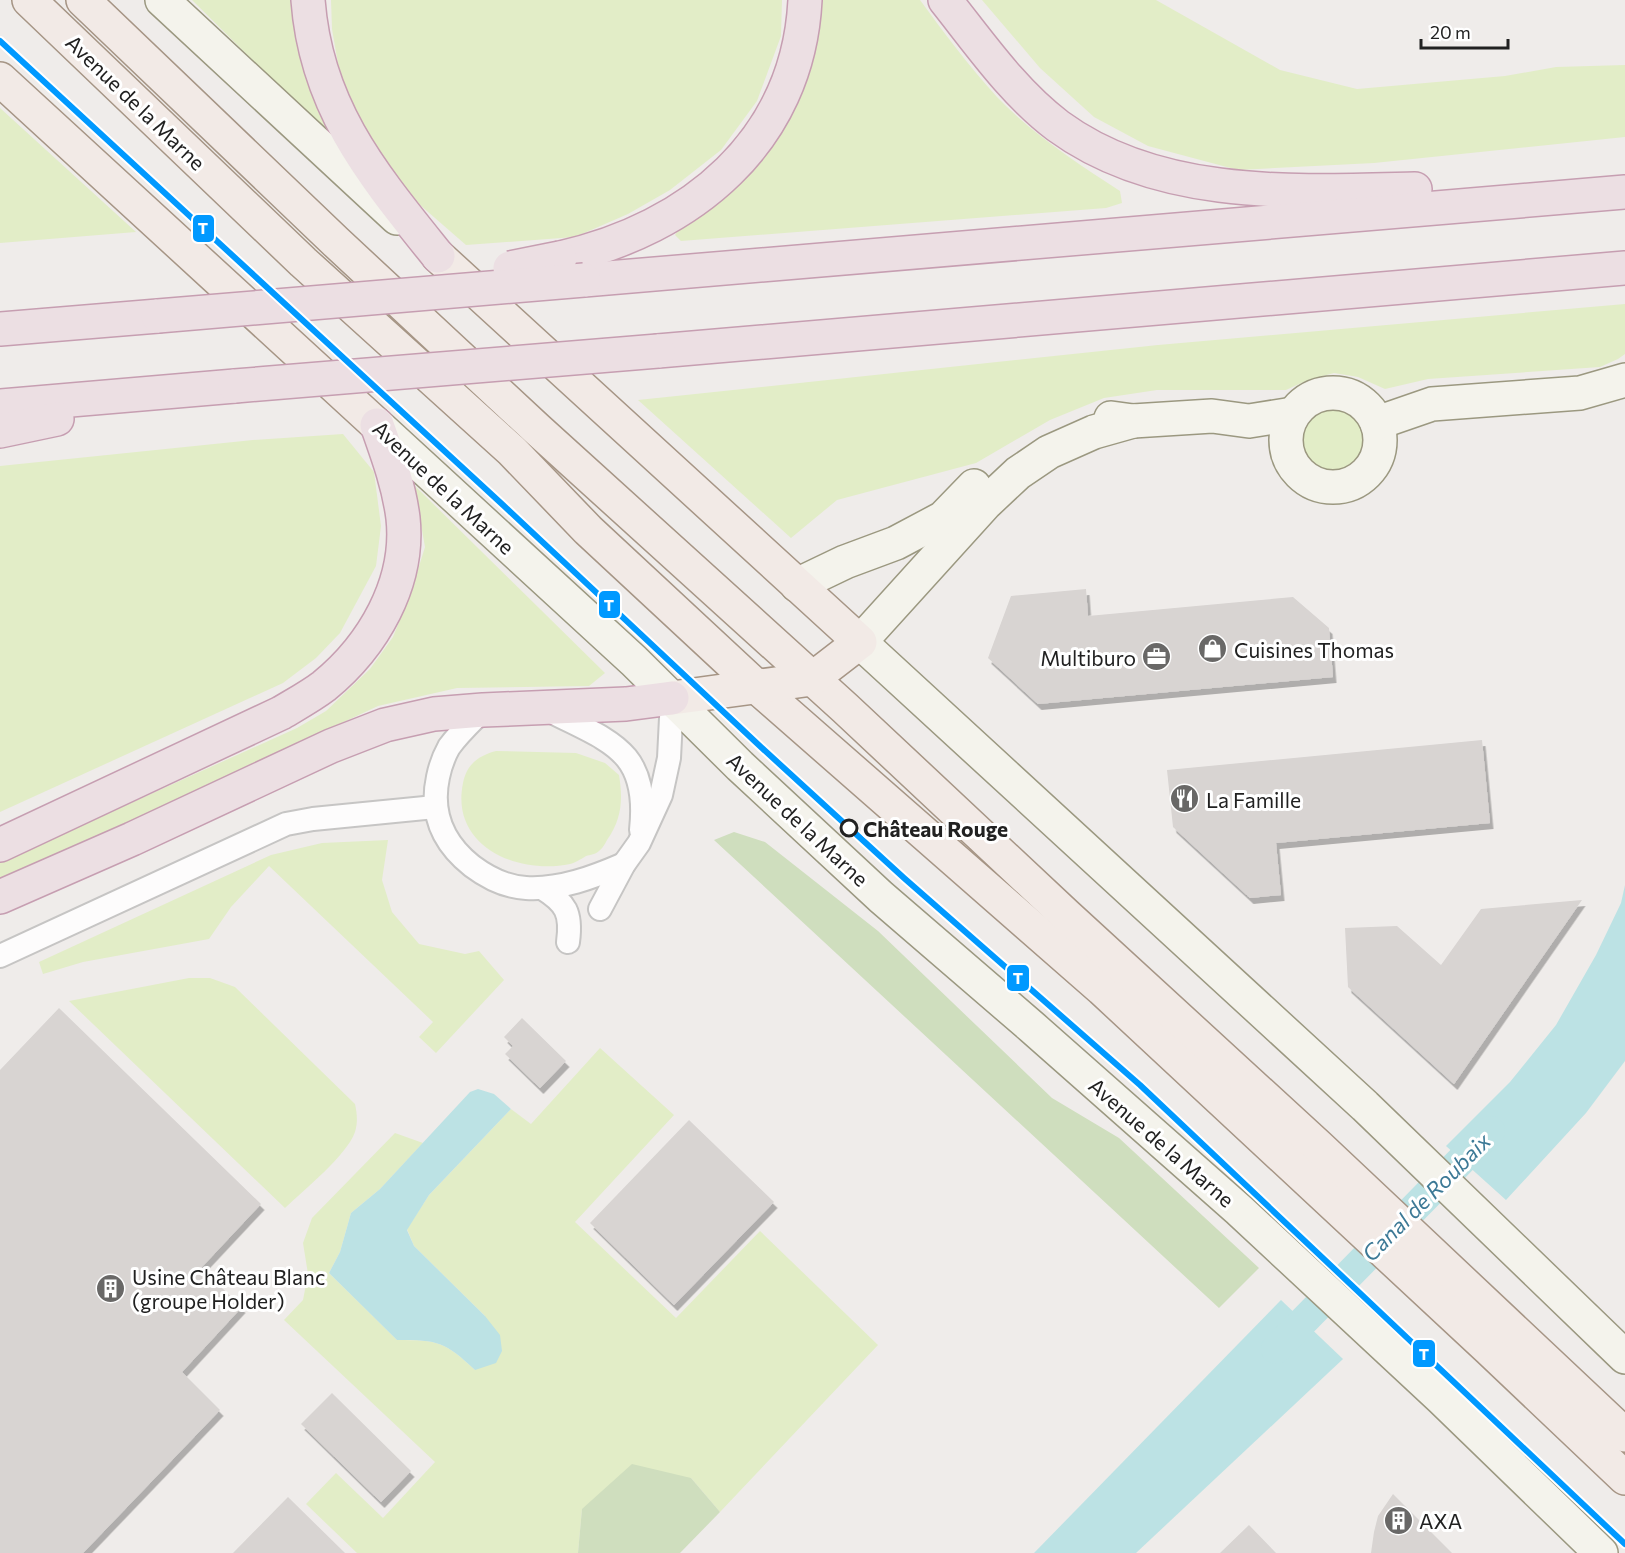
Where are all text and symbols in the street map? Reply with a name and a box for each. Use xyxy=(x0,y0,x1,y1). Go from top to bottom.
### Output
scale bar xyxy=(1421,12,1508,50)
text: 20 m xyxy=(1430,21,1471,43)
street label: Avenue de la Marne xyxy=(61,29,211,175)
line badge: T xyxy=(192,214,215,243)
text: T xyxy=(198,218,208,237)
street label: Avenue de la Marne xyxy=(368,415,520,559)
line badge: T xyxy=(598,590,621,619)
text: T xyxy=(604,595,614,614)
shop icon: Cuisines Thomas xyxy=(1197,633,1229,665)
place label: Cuisines Thomas xyxy=(1234,637,1394,662)
office icon: Multiburo xyxy=(1141,641,1173,673)
place label: Multiburo xyxy=(1040,645,1136,670)
street label: Avenue de la Marne xyxy=(722,747,874,891)
restaurant icon: La Famille xyxy=(1169,783,1201,815)
place label: La Famille xyxy=(1206,787,1301,812)
place label: Château Rouge xyxy=(863,816,1008,841)
marker: Château Rouge xyxy=(840,819,858,837)
line badge: T xyxy=(1006,964,1030,992)
text: T xyxy=(1013,968,1023,987)
street label: Avenue de la Marne xyxy=(1084,1072,1240,1212)
water label: Canal de Roubaix xyxy=(1356,1127,1496,1267)
place label: Usine Château Blanc (groupe Holder) xyxy=(132,1264,325,1313)
building icon: Usine Château Blanc (groupe Holder) xyxy=(95,1272,127,1304)
line badge: T xyxy=(1412,1339,1436,1368)
text: T xyxy=(1419,1344,1429,1363)
building icon: AXA xyxy=(1382,1504,1414,1536)
place label: AXA xyxy=(1419,1508,1462,1533)

